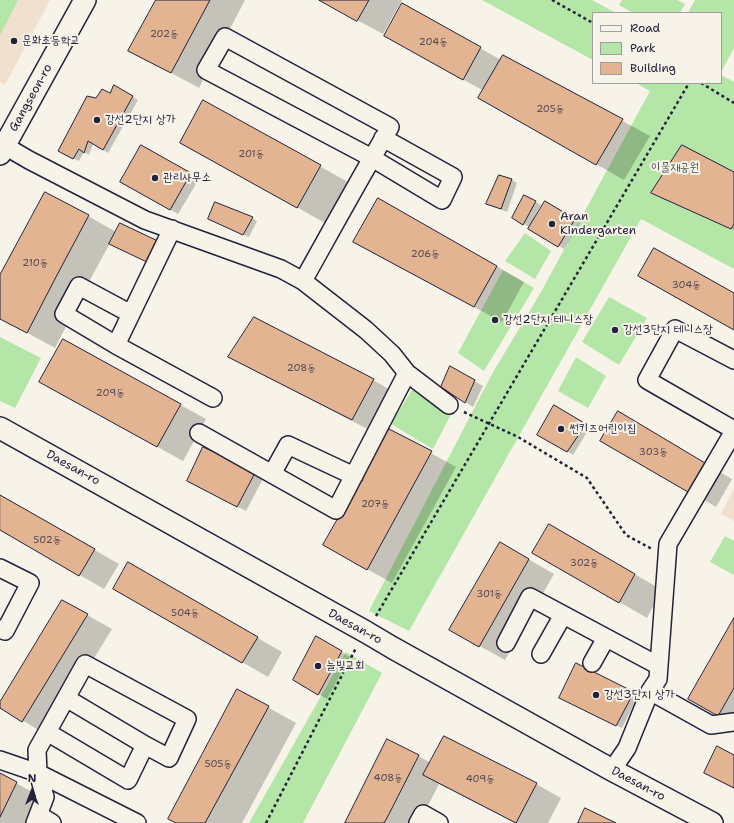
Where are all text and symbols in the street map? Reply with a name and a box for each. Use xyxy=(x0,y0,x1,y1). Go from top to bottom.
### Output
legend xyxy=(592,12,722,84)
text: Road xyxy=(630,20,660,36)
house number: 202동 xyxy=(150,28,178,40)
place label: 문화초등학교 xyxy=(22,34,80,48)
marker: 문화초등학교 xyxy=(9,36,19,46)
house number: 204동 xyxy=(419,36,447,48)
text: Park xyxy=(630,40,656,56)
text: Building xyxy=(630,60,676,76)
street label: Gangseon-ro xyxy=(7,62,55,134)
house number: 205동 xyxy=(536,103,564,115)
place label: 강선2단지 상가 xyxy=(105,113,175,127)
marker: 강선2단지 상가 xyxy=(92,115,102,125)
house number: 201동 xyxy=(238,148,264,160)
park label: 이물재공원 xyxy=(651,161,699,175)
place label: 관리사무소 xyxy=(163,171,211,185)
marker: 관리사무소 xyxy=(150,173,160,183)
place label: Aran Kindergarten xyxy=(560,210,636,238)
marker: Aran Kindergarten xyxy=(547,219,557,229)
house number: 206동 xyxy=(411,248,439,260)
house number: 210동 xyxy=(22,257,48,269)
house number: 304동 xyxy=(672,279,700,291)
place label: 강선2단지 테니스장 xyxy=(503,313,593,327)
marker: 강선2단지 테니스장 xyxy=(490,315,500,325)
place label: 강선3단지 테니스장 xyxy=(623,323,713,337)
marker: 강선3단지 테니스장 xyxy=(610,325,620,335)
house number: 208동 xyxy=(287,362,315,374)
house number: 209동 xyxy=(96,387,124,399)
place label: 썬키즈어린이집 xyxy=(569,422,637,436)
marker: 썬키즈어린이집 xyxy=(556,424,566,434)
house number: 303동 xyxy=(639,446,667,458)
street label: Daesan-ro xyxy=(44,447,102,489)
house number: 207동 xyxy=(361,498,389,510)
house number: 502동 xyxy=(33,534,61,546)
house number: 302동 xyxy=(570,557,598,569)
house number: 301동 xyxy=(476,588,502,600)
street label: Daesan-ro xyxy=(326,606,384,648)
house number: 504동 xyxy=(171,607,199,619)
place label: 늘빛교회 xyxy=(326,659,365,673)
marker: 늘빛교회 xyxy=(313,661,323,671)
place label: 강선3단지 상가 xyxy=(604,688,674,702)
marker: 강선3단지 상가 xyxy=(591,690,601,700)
house number: 505동 xyxy=(204,758,232,770)
street label: Daesan-ro xyxy=(609,764,667,804)
north arrow xyxy=(12,771,52,811)
text: N xyxy=(28,771,36,786)
house number: 408동 xyxy=(374,772,402,784)
house number: 409동 xyxy=(466,773,494,785)

